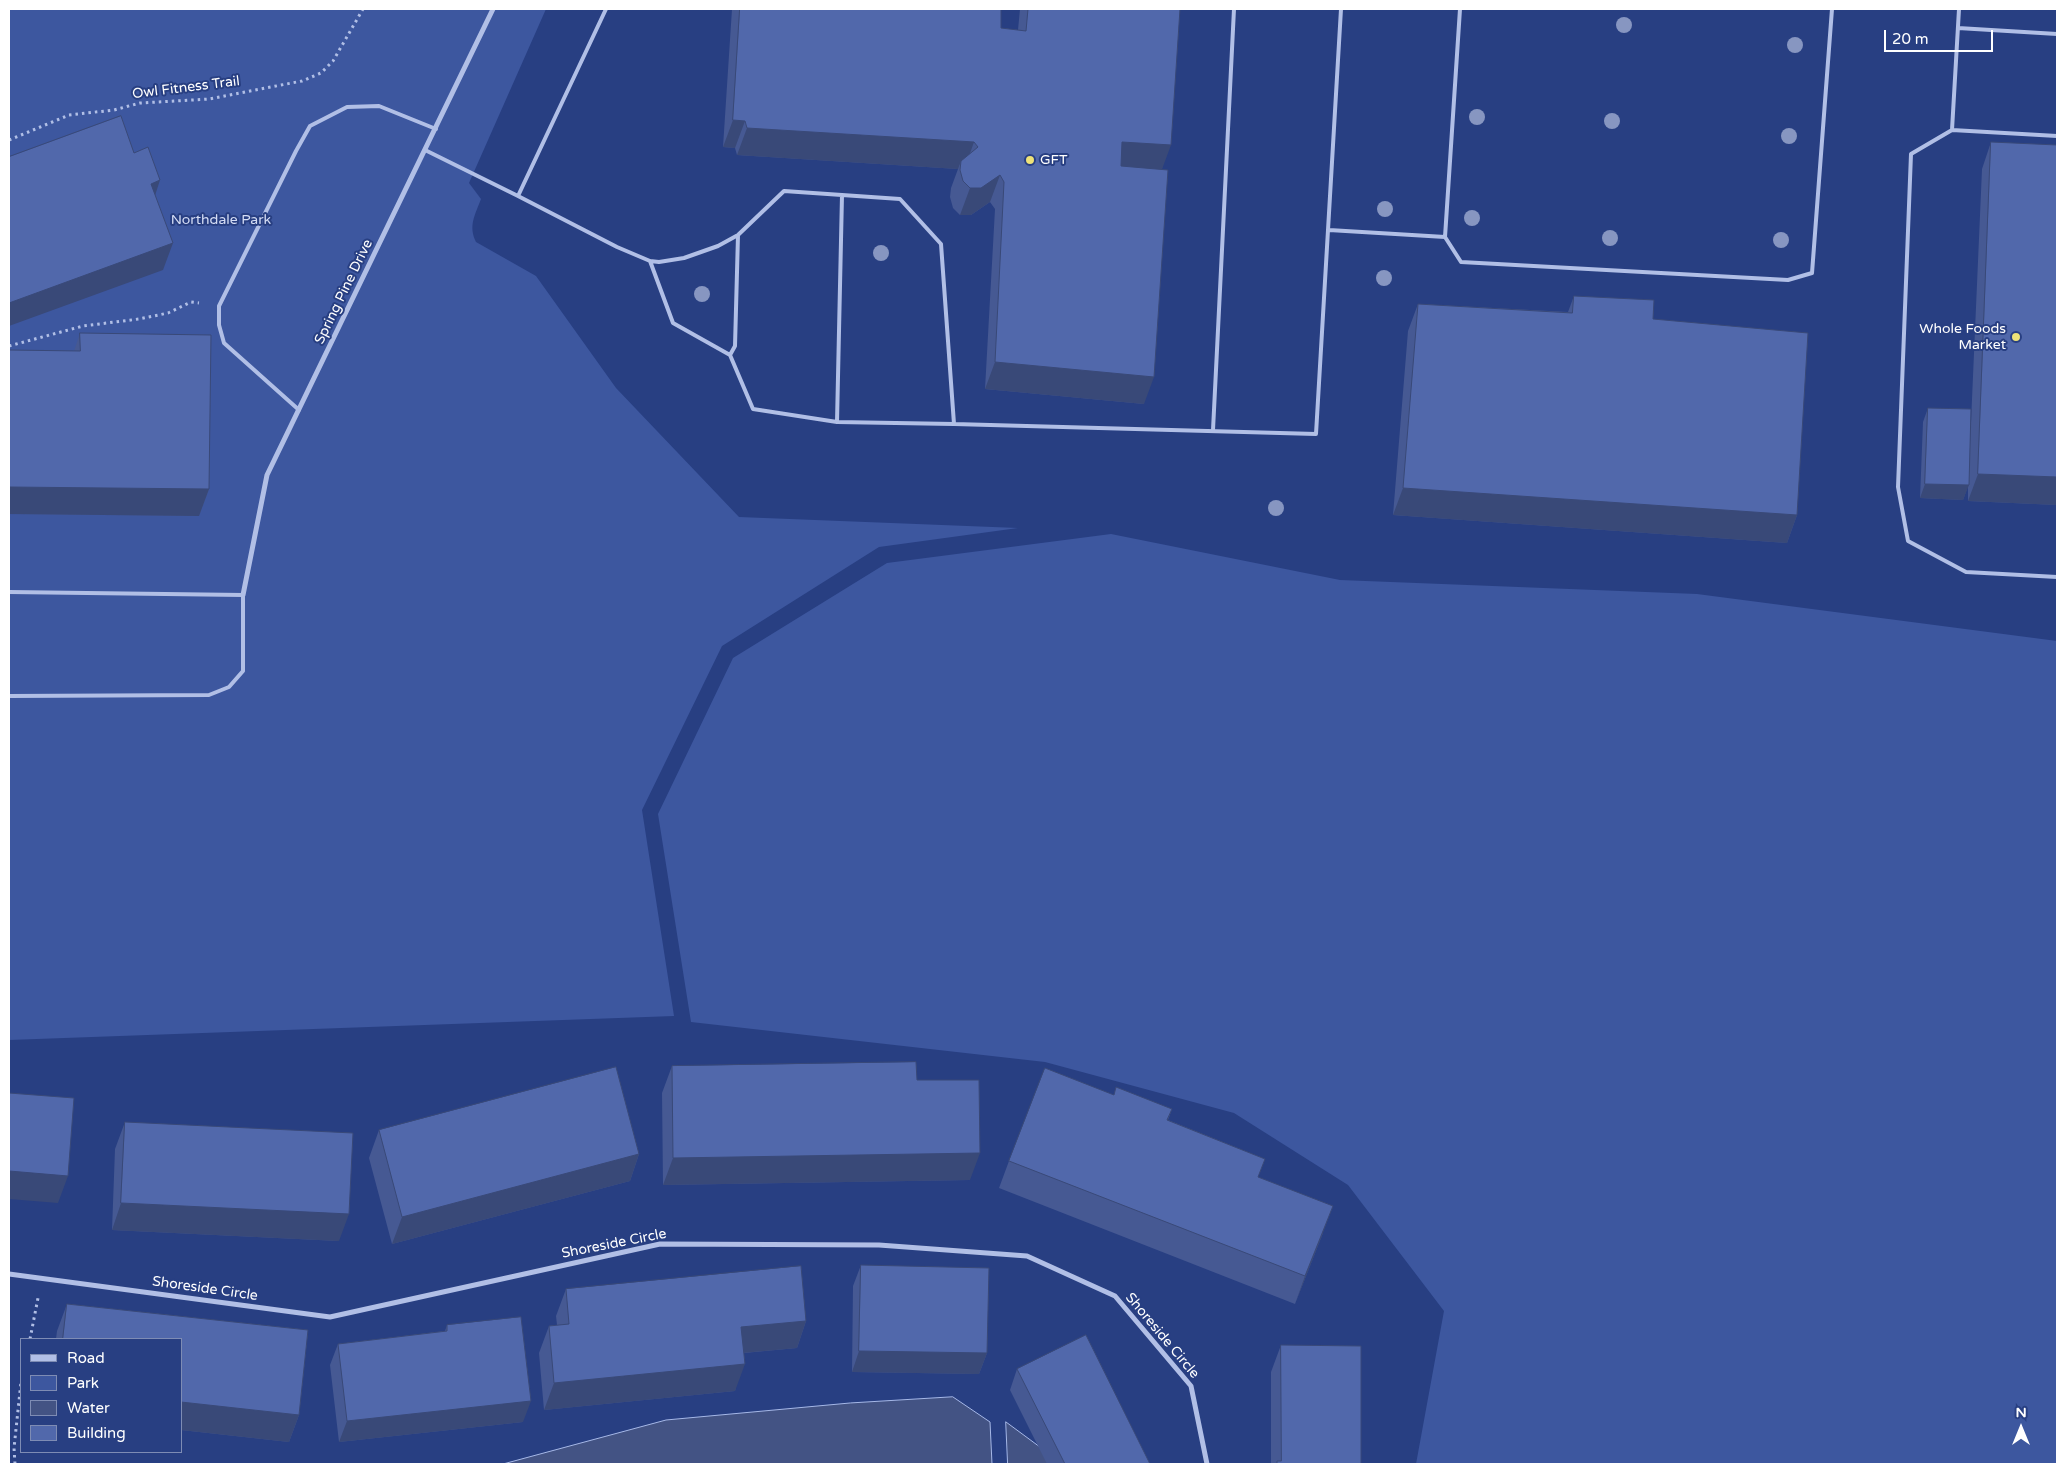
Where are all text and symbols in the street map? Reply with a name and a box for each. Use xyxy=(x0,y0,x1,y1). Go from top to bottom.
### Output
scale bar xyxy=(1886,20,1995,52)
text: 20 m xyxy=(1892,30,1929,48)
street label: Owl Fitness Trail xyxy=(131,73,241,103)
place label: GFT xyxy=(1040,152,1068,168)
marker: GFT xyxy=(1024,154,1036,166)
park label: Northdale Park xyxy=(171,212,271,228)
street label: Spring Pine Drive xyxy=(311,237,377,347)
place label: Whole Foods Market xyxy=(1919,321,2006,354)
marker: Whole Foods Market xyxy=(2010,331,2022,343)
street label: Shoreside Circle xyxy=(560,1226,668,1262)
street label: Shoreside Circle xyxy=(151,1273,259,1305)
street label: Shoreside Circle xyxy=(1121,1290,1203,1382)
legend xyxy=(20,1338,182,1453)
text: Road xyxy=(67,1349,105,1367)
text: Park xyxy=(67,1374,99,1392)
text: Water xyxy=(67,1399,110,1417)
north arrow xyxy=(1996,1403,2046,1453)
text: N xyxy=(2015,1404,2027,1421)
text: Building xyxy=(67,1424,126,1442)

